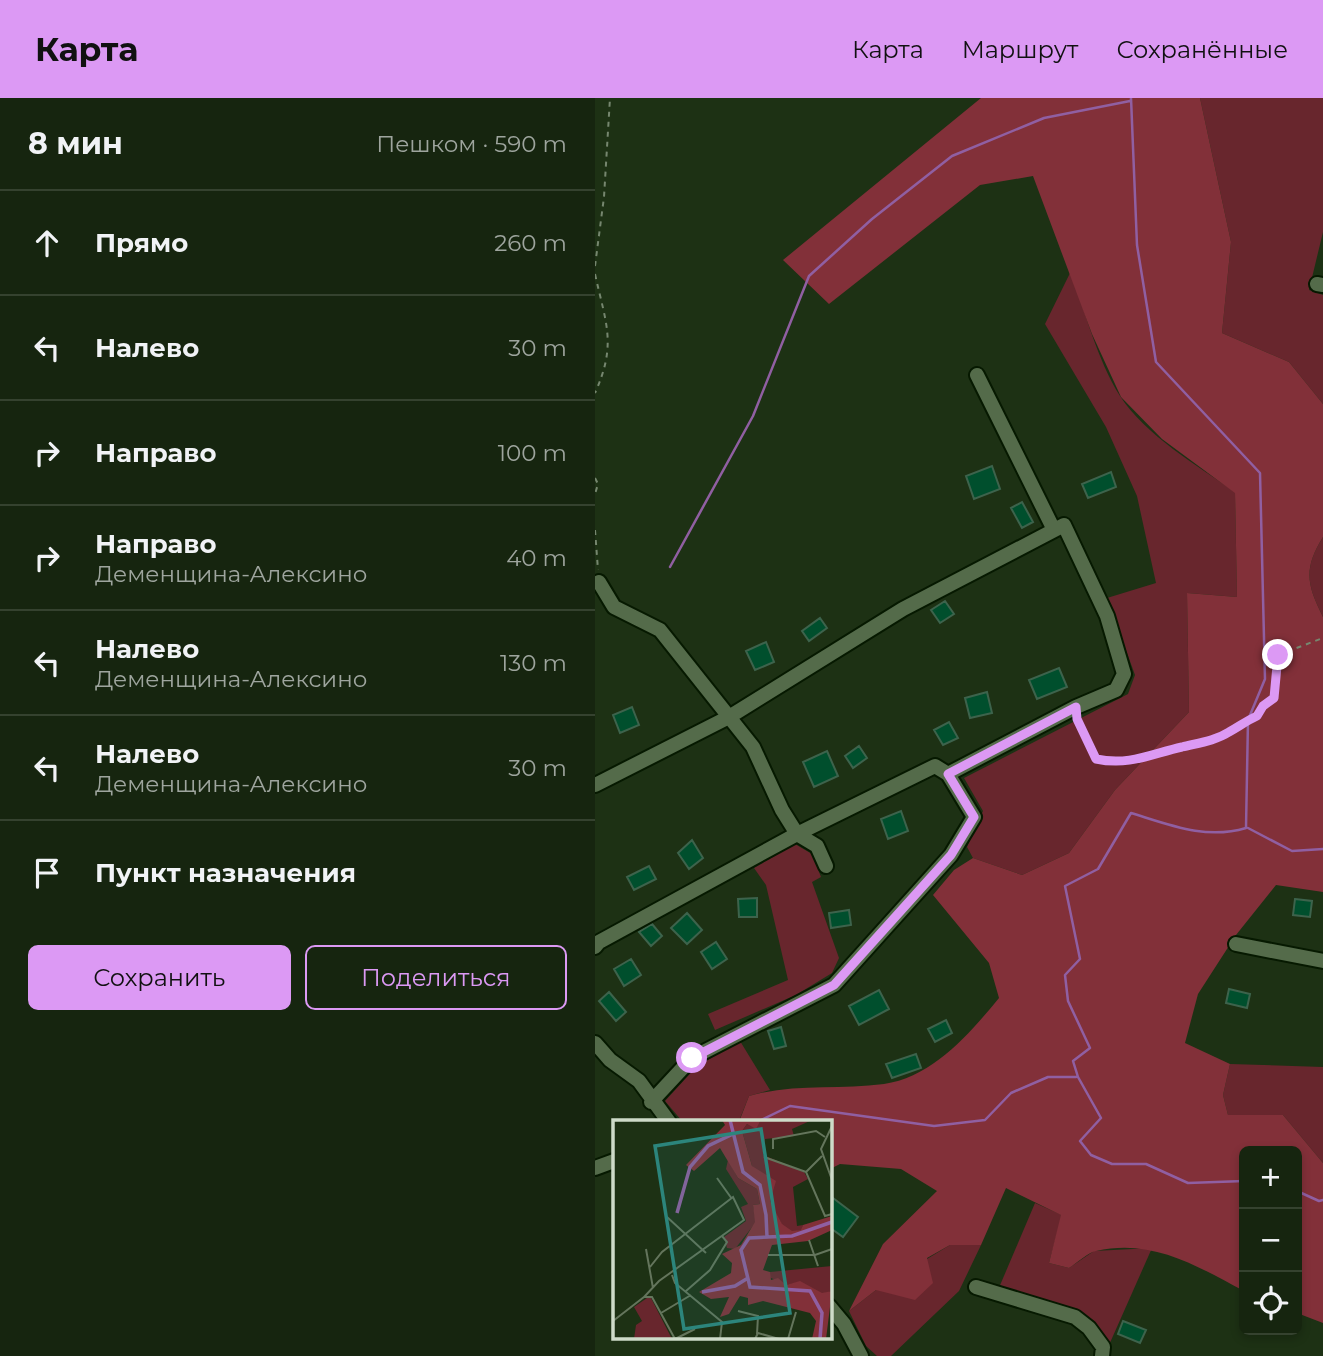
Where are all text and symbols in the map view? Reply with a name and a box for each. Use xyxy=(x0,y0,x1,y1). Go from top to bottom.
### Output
text: Карта xyxy=(35,29,138,69)
text: Карта xyxy=(852,35,924,64)
text: Маршрут xyxy=(962,35,1078,64)
text: Сохранённые xyxy=(1116,35,1288,64)
text: 8 мин xyxy=(28,125,123,162)
text: Пешком · 590 m xyxy=(376,130,567,158)
icon: ahead xyxy=(28,224,66,262)
text: Прямо xyxy=(95,227,188,259)
text: 260 m xyxy=(494,229,567,257)
icon: left xyxy=(28,329,66,367)
text: Налево xyxy=(95,332,199,364)
text: 30 m xyxy=(508,334,567,362)
icon: right xyxy=(28,434,66,472)
text: Направо xyxy=(95,437,216,469)
text: 100 m xyxy=(498,439,567,467)
text: Направо xyxy=(95,528,216,560)
icon: right xyxy=(28,539,66,577)
text: 40 m xyxy=(506,544,567,572)
text: Деменщина-Алексино xyxy=(95,560,367,588)
text: Налево xyxy=(95,633,199,665)
route end xyxy=(1262,639,1293,670)
icon: left xyxy=(28,644,66,682)
text: 130 m xyxy=(500,649,567,677)
text: Деменщина-Алексино xyxy=(95,665,367,693)
text: Налево xyxy=(95,738,199,770)
icon: left xyxy=(28,749,66,787)
text: 30 m xyxy=(508,754,567,782)
text: Деменщина-Алексино xyxy=(95,770,367,798)
icon: arrive xyxy=(28,854,66,892)
text: Пункт назначения xyxy=(95,857,356,889)
button: Сохранить xyxy=(28,945,291,1010)
button: Поделиться xyxy=(305,945,567,1010)
route start xyxy=(676,1042,707,1073)
inset map xyxy=(613,1120,831,1338)
map controls xyxy=(1239,1146,1302,1335)
button: + xyxy=(1239,1146,1302,1209)
button: − xyxy=(1239,1209,1302,1272)
button: locate xyxy=(1239,1272,1302,1335)

